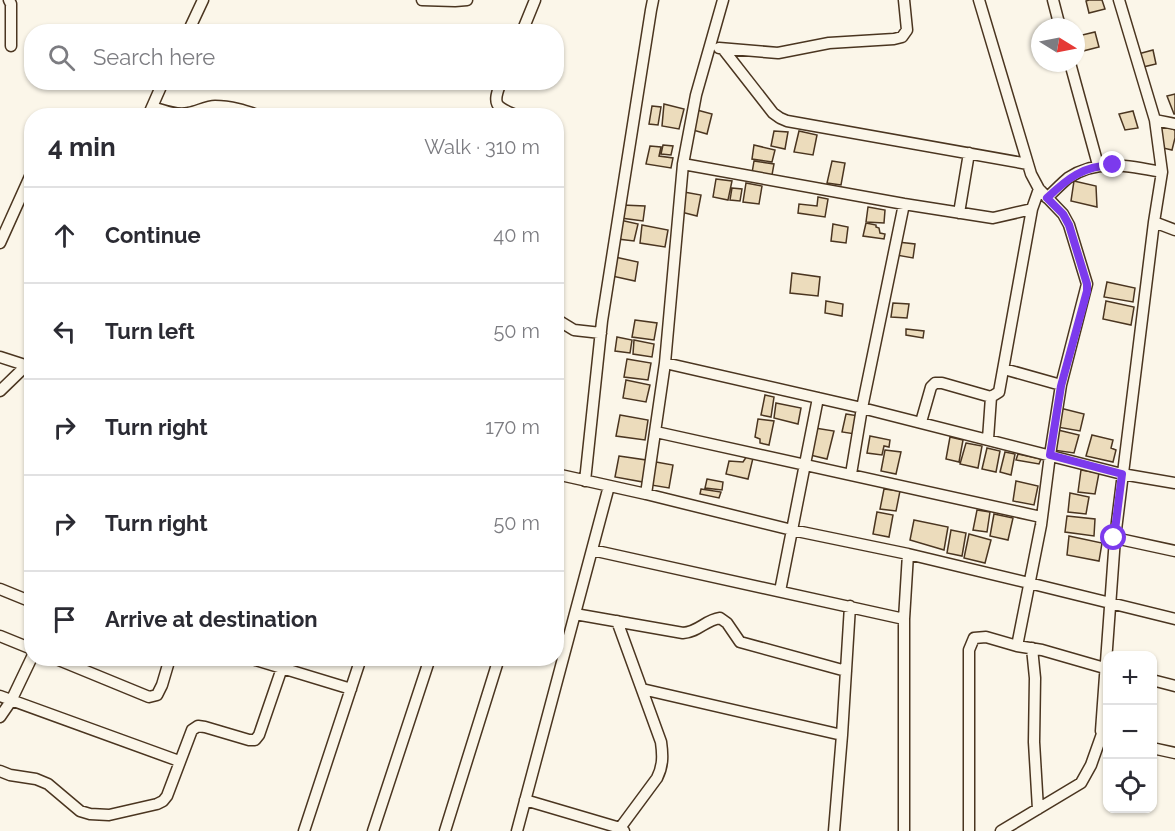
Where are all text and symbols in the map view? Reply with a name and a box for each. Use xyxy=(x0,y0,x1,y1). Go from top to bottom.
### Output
north arrow xyxy=(1031,18,1085,72)
search box xyxy=(24,24,564,90)
icon: search xyxy=(45,41,78,74)
text: Search here xyxy=(93,44,215,70)
text: 4 min xyxy=(48,132,116,162)
text: Walk · 310 m xyxy=(424,135,540,159)
route end xyxy=(1099,151,1125,177)
icon: ahead xyxy=(48,219,81,252)
text: Continue xyxy=(105,222,201,248)
text: 40 m xyxy=(493,223,540,247)
icon: left xyxy=(48,315,81,348)
text: Turn left xyxy=(105,318,195,344)
text: 50 m xyxy=(493,319,540,343)
icon: right xyxy=(48,411,81,444)
text: Turn right xyxy=(105,414,208,440)
text: 170 m xyxy=(485,415,540,439)
icon: right xyxy=(48,507,81,540)
text: Turn right xyxy=(105,510,208,536)
text: 50 m xyxy=(493,511,540,535)
route start xyxy=(1100,524,1126,550)
icon: arrive xyxy=(48,603,81,636)
text: Arrive at destination xyxy=(105,606,318,632)
map controls xyxy=(1103,651,1157,813)
button: + xyxy=(1103,651,1157,705)
button: − xyxy=(1103,705,1157,759)
button: locate xyxy=(1103,759,1157,813)

